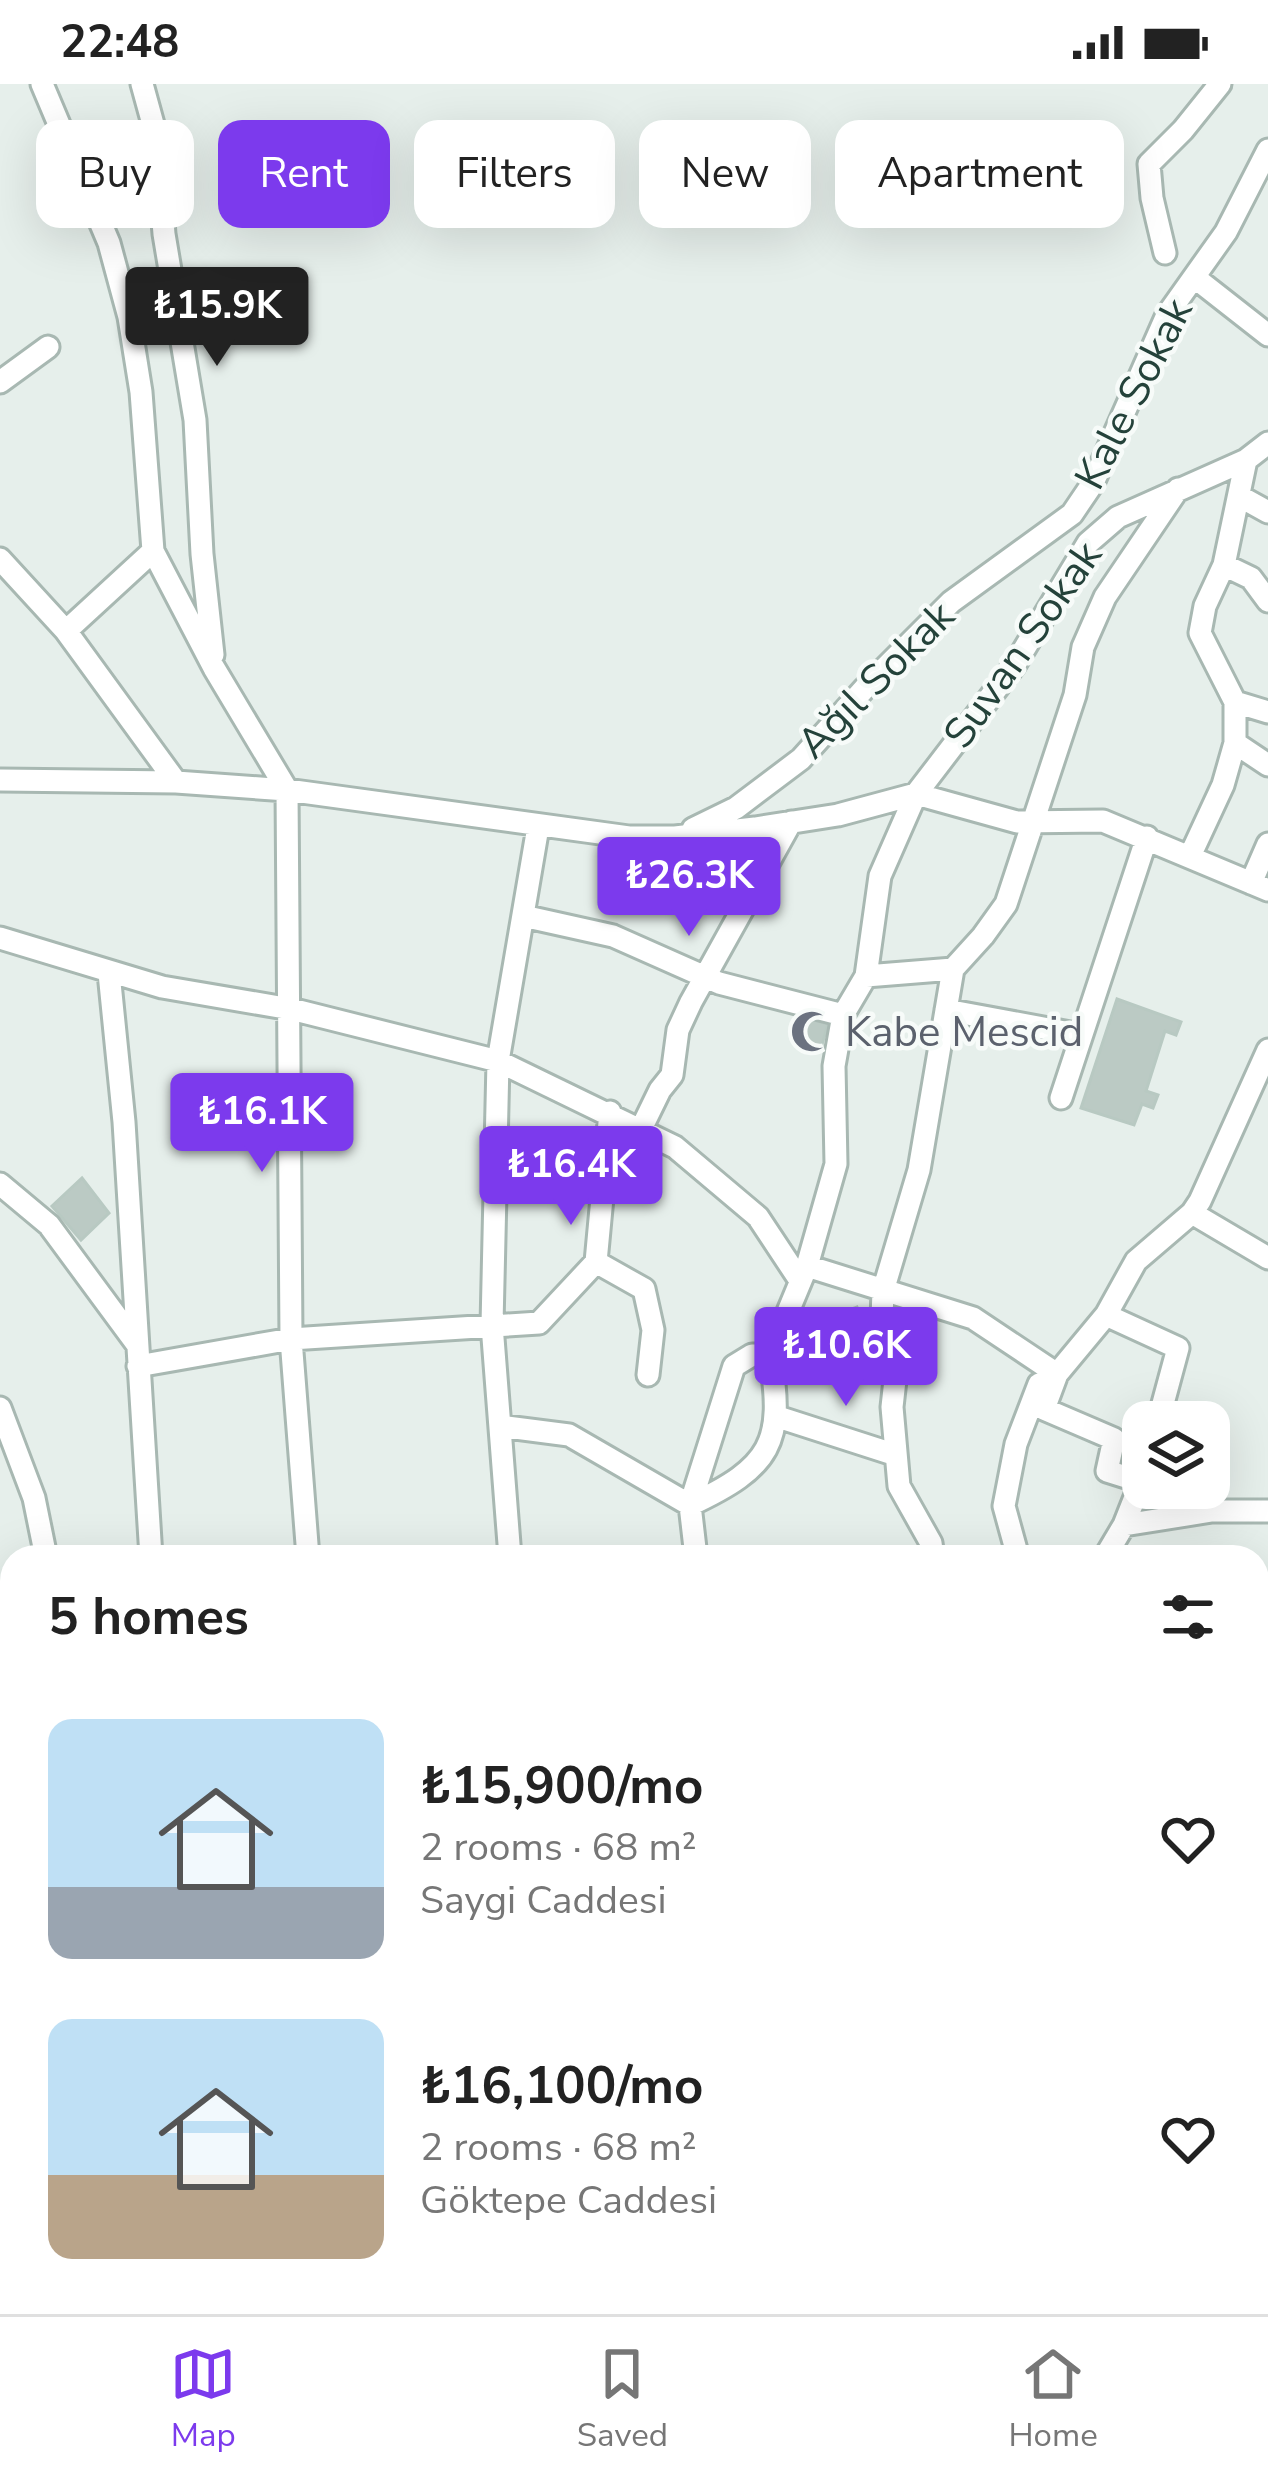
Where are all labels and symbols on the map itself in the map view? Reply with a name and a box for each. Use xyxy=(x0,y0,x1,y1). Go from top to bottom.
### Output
pin: ₺15.9K xyxy=(119,267,315,369)
street label: Kale Sokak xyxy=(1062,288,1207,499)
street label: Suvan Sokak xyxy=(931,529,1116,760)
street label: Ağıl Sokak xyxy=(785,588,968,771)
pin: ₺26.3K xyxy=(591,837,787,939)
place label: Kabe Mescid xyxy=(845,1004,1083,1061)
mosque icon: Kabe Mescid xyxy=(788,1009,834,1055)
pin: ₺16.1K xyxy=(164,1073,360,1175)
pin: ₺16.4K xyxy=(473,1126,669,1228)
pin: ₺10.6K xyxy=(748,1307,944,1409)

